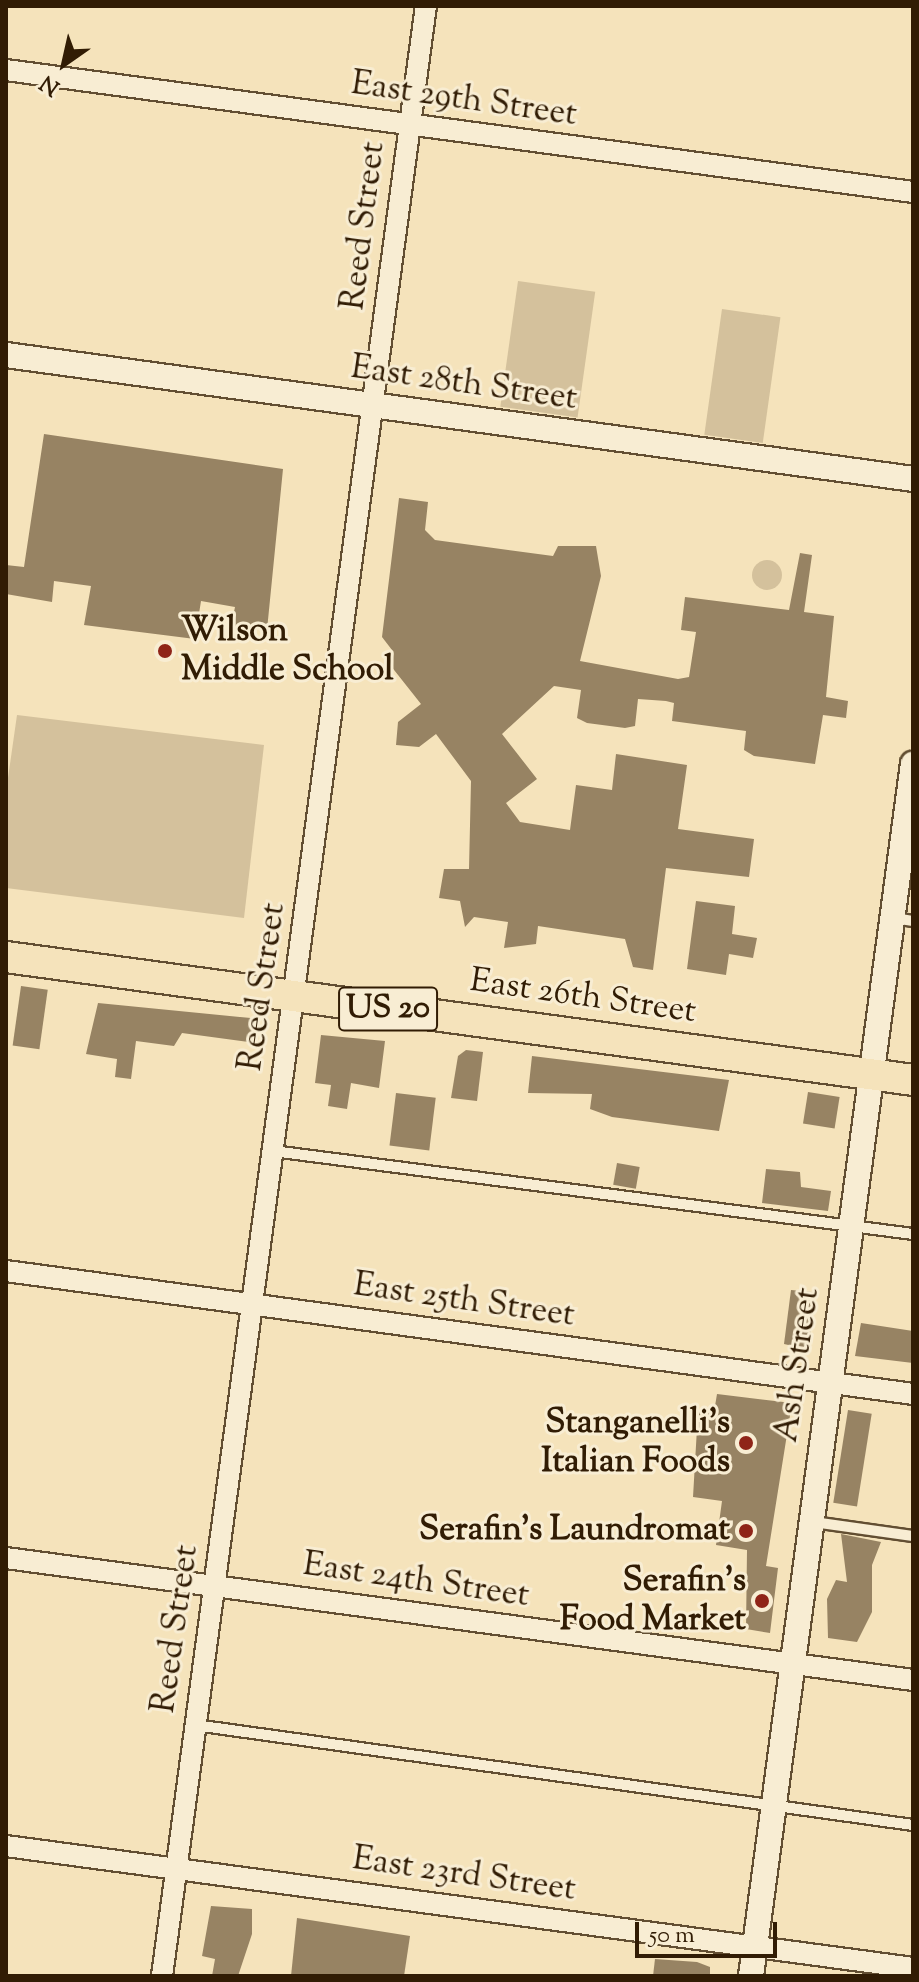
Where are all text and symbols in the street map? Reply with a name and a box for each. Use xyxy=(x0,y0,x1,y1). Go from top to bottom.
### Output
north arrow xyxy=(24,24,104,104)
street label: East 29th Street xyxy=(349,64,579,136)
text: N xyxy=(34,66,67,102)
street label: Reed Street xyxy=(333,139,395,313)
street label: East 28th Street xyxy=(348,348,580,420)
place label: Wilson Middle School xyxy=(181,611,394,690)
marker: Wilson Middle School xyxy=(156,642,174,660)
street label: Reed Street xyxy=(231,900,295,1074)
street label: East 26th Street xyxy=(467,961,699,1033)
road number: US 20 xyxy=(338,981,438,1037)
street label: East 25th Street xyxy=(351,1265,577,1337)
street label: Ash Street xyxy=(767,1285,829,1445)
place label: Stanganelli's Italian Foods xyxy=(541,1403,730,1482)
marker: Stanganelli's Italian Foods xyxy=(737,1434,755,1452)
place label: Serafin's Laundromat xyxy=(419,1511,730,1551)
marker: Serafin's Laundromat xyxy=(737,1522,755,1540)
street label: Reed Street xyxy=(144,1542,208,1716)
street label: East 24th Street xyxy=(300,1545,532,1617)
place label: Serafin's Food Market xyxy=(560,1561,746,1640)
marker: Serafin's Food Market xyxy=(753,1592,771,1610)
street label: East 23rd Street xyxy=(350,1839,578,1911)
scale bar xyxy=(639,1906,781,1956)
text: 50 m xyxy=(649,1919,695,1953)

